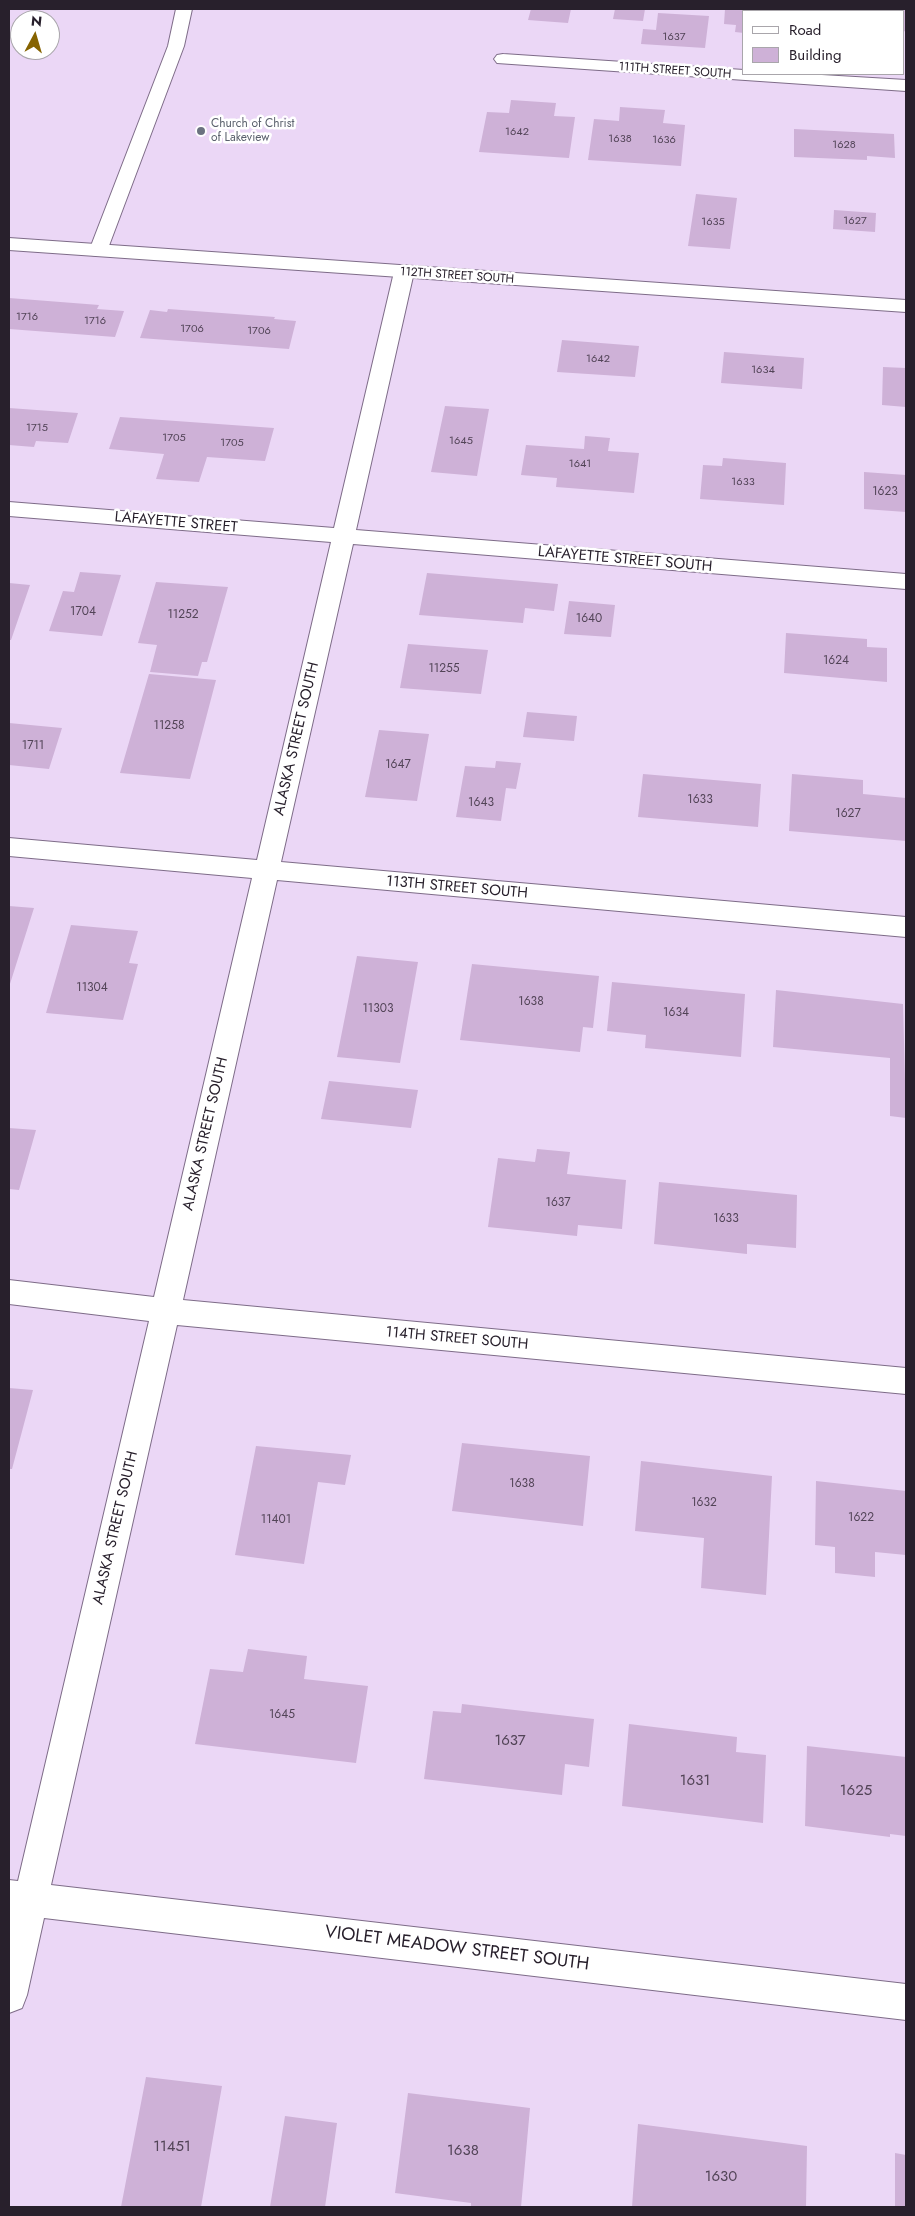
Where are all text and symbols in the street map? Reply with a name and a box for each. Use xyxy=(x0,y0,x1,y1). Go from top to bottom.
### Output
north arrow xyxy=(10,10,60,60)
legend xyxy=(742,10,905,75)
text: N xyxy=(30,11,43,32)
text: Road xyxy=(789,19,821,41)
house number: 1637 xyxy=(663,30,685,44)
text: Building xyxy=(789,44,841,66)
street label: 111TH STREET SOUTH xyxy=(618,60,732,82)
place label: Church of Christ of Lakeview xyxy=(211,117,294,145)
marker: Church of Christ of Lakeview xyxy=(195,125,207,137)
house number: 1642 xyxy=(505,125,529,139)
house number: 1638 xyxy=(608,132,632,146)
house number: 1636 xyxy=(652,133,676,147)
house number: 1628 xyxy=(832,138,856,152)
house number: 1627 xyxy=(843,214,867,228)
house number: 1635 xyxy=(701,215,725,229)
street label: 112TH STREET SOUTH xyxy=(399,265,515,287)
house number: 1716 xyxy=(16,310,38,324)
house number: 1716 xyxy=(84,314,106,328)
house number: 1706 xyxy=(180,322,204,336)
house number: 1706 xyxy=(247,324,271,338)
house number: 1642 xyxy=(586,352,610,366)
house number: 1634 xyxy=(751,363,775,377)
house number: 1715 xyxy=(26,421,48,435)
house number: 1705 xyxy=(162,431,186,445)
house number: 1645 xyxy=(449,434,473,448)
house number: 1705 xyxy=(220,436,244,450)
house number: 1641 xyxy=(569,457,591,471)
house number: 1633 xyxy=(731,475,755,489)
house number: 1623 xyxy=(872,485,898,499)
street label: LAFAYETTE STREET xyxy=(114,509,238,537)
street label: LAFAYETTE STREET SOUTH xyxy=(537,543,713,577)
house number: 1704 xyxy=(70,605,96,619)
house number: 11252 xyxy=(167,608,199,622)
house number: 1640 xyxy=(576,612,602,626)
house number: 1624 xyxy=(823,654,849,668)
street label: ALASKA STREET SOUTH xyxy=(271,661,323,817)
house number: 11255 xyxy=(428,662,460,676)
house number: 11258 xyxy=(154,719,184,733)
house number: 1711 xyxy=(22,739,44,753)
house number: 1647 xyxy=(385,758,411,772)
house number: 1633 xyxy=(687,793,713,807)
house number: 1643 xyxy=(468,796,494,810)
house number: 1627 xyxy=(835,807,861,821)
street label: 113TH STREET SOUTH xyxy=(385,873,529,903)
house number: 11304 xyxy=(76,981,108,995)
house number: 1638 xyxy=(518,995,544,1009)
house number: 11303 xyxy=(362,1002,394,1016)
house number: 1634 xyxy=(663,1006,689,1020)
street label: ALASKA STREET SOUTH xyxy=(180,1056,232,1212)
house number: 1637 xyxy=(546,1196,570,1210)
house number: 1633 xyxy=(713,1212,739,1226)
street label: 114TH STREET SOUTH xyxy=(385,1324,529,1354)
street label: ALASKA STREET SOUTH xyxy=(90,1450,142,1606)
house number: 1638 xyxy=(509,1477,535,1491)
house number: 1632 xyxy=(691,1496,717,1510)
house number: 1622 xyxy=(848,1511,874,1525)
house number: 11401 xyxy=(261,1513,291,1527)
house number: 1645 xyxy=(269,1708,295,1722)
house number: 1637 xyxy=(494,1732,526,1750)
house number: 1631 xyxy=(680,1772,710,1790)
house number: 1625 xyxy=(840,1782,872,1800)
street label: VIOLET MEADOW STREET SOUTH xyxy=(324,1922,590,1976)
house number: 11451 xyxy=(153,2138,191,2156)
house number: 1638 xyxy=(447,2142,479,2160)
house number: 1630 xyxy=(705,2168,737,2186)

